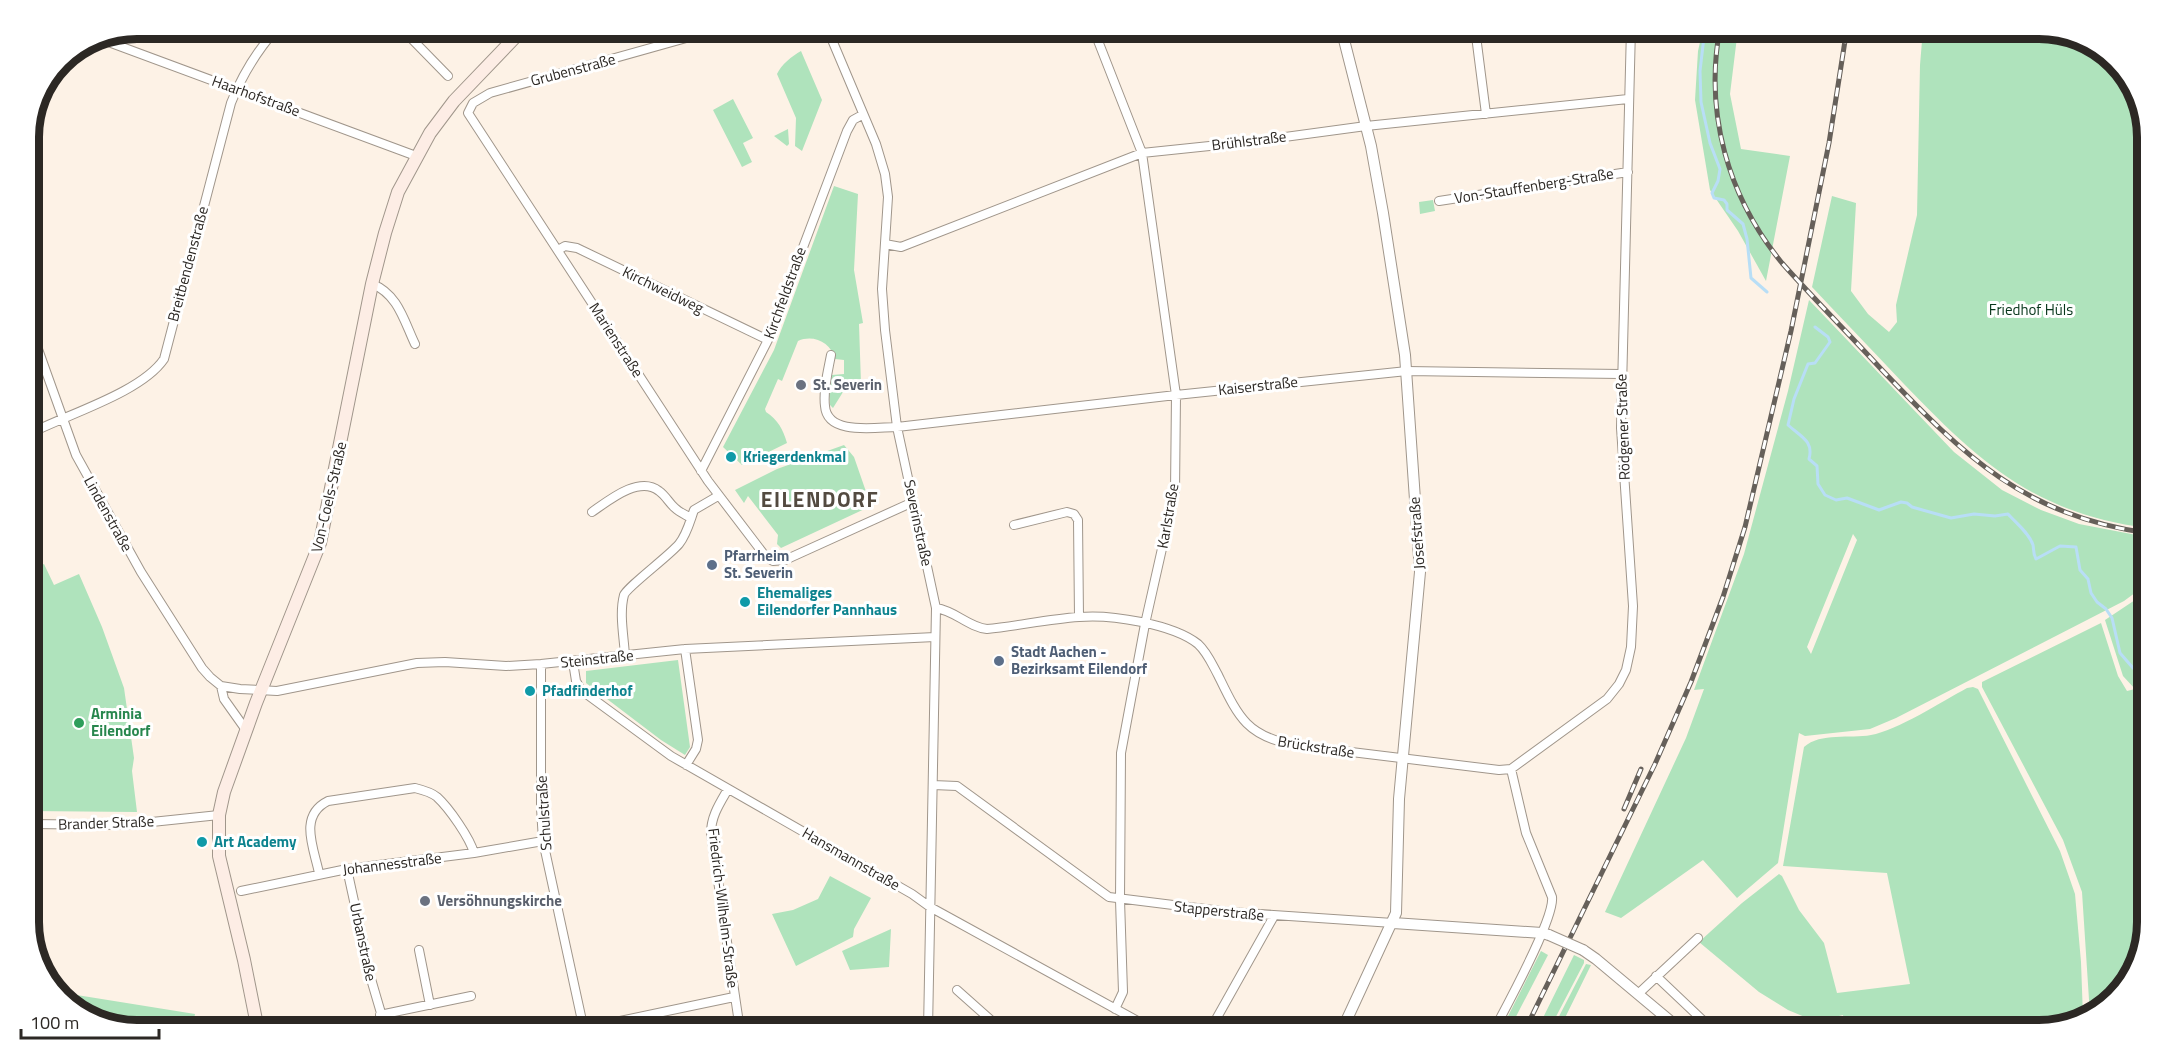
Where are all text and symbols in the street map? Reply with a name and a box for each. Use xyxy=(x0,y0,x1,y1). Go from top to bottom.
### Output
street label: Grubenstraße xyxy=(528,47,618,92)
street label: Haarhofstraße xyxy=(209,69,304,122)
street label: Brühlstraße xyxy=(1210,125,1288,156)
street label: Von-Stauffenberg-Straße xyxy=(1453,162,1615,209)
street label: Breitbendenstraße xyxy=(161,204,214,324)
street label: Kirchfeldstraße xyxy=(757,244,812,342)
street label: Kirchweidweg xyxy=(619,260,708,319)
street label: Marienstraße xyxy=(584,298,649,382)
park label: Friedhof Hüls xyxy=(1989,298,2073,321)
street label: Kaiserstraße xyxy=(1217,370,1299,401)
place label: St. Severin xyxy=(813,373,882,396)
street label: Rödgener Straße xyxy=(1609,373,1636,481)
marker: St. Severin xyxy=(794,378,808,392)
street label: Von-Coels-Straße xyxy=(305,439,352,554)
place label: Kriegerdenkmal xyxy=(743,445,846,468)
marker: Kriegerdenkmal xyxy=(724,450,738,464)
street label: Lindenstraße xyxy=(78,472,139,556)
street label: Severinstraße xyxy=(898,478,939,568)
street label: Karlstraße xyxy=(1150,481,1185,550)
district label: EILENDORF xyxy=(761,483,879,515)
street label: Josefstraße xyxy=(1402,496,1431,570)
place label: Pfarrheim St. Severin xyxy=(724,544,793,584)
marker: Pfarrheim St. Severin xyxy=(705,558,719,572)
place label: Ehemaliges Eilendorfer Pannhaus xyxy=(757,581,897,621)
marker: Ehemaliges Eilendorfer Pannhaus xyxy=(738,595,752,609)
place label: Stadt Aachen - Bezirksamt Eilendorf xyxy=(1011,640,1148,680)
street label: Steinstraße xyxy=(559,643,635,674)
marker: Stadt Aachen - Bezirksamt Eilendorf xyxy=(992,654,1006,668)
place label: Pfadfinderhof xyxy=(542,679,633,702)
marker: Pfadfinderhof xyxy=(523,684,537,698)
place label: Arminia Eilendorf xyxy=(91,702,151,742)
marker: Arminia Eilendorf xyxy=(72,716,86,730)
street label: Brückstraße xyxy=(1276,729,1356,764)
street label: Schulstraße xyxy=(529,775,558,851)
street label: Brander Straße xyxy=(58,809,154,836)
street label: Hansmannstraße xyxy=(798,821,905,896)
street label: Friedrich-Wilhelm-Straße xyxy=(702,827,745,989)
place label: Art Academy xyxy=(214,830,297,853)
marker: Art Academy xyxy=(195,835,209,849)
street label: Johannesstraße xyxy=(341,846,443,881)
place label: Versöhnungskirche xyxy=(437,889,562,912)
marker: Versöhnungskirche xyxy=(418,894,432,908)
street label: Stapperstraße xyxy=(1173,894,1265,927)
street label: Urbanstraße xyxy=(344,901,383,983)
scale bar xyxy=(21,1002,159,1040)
text: 100 m xyxy=(30,1009,79,1036)

